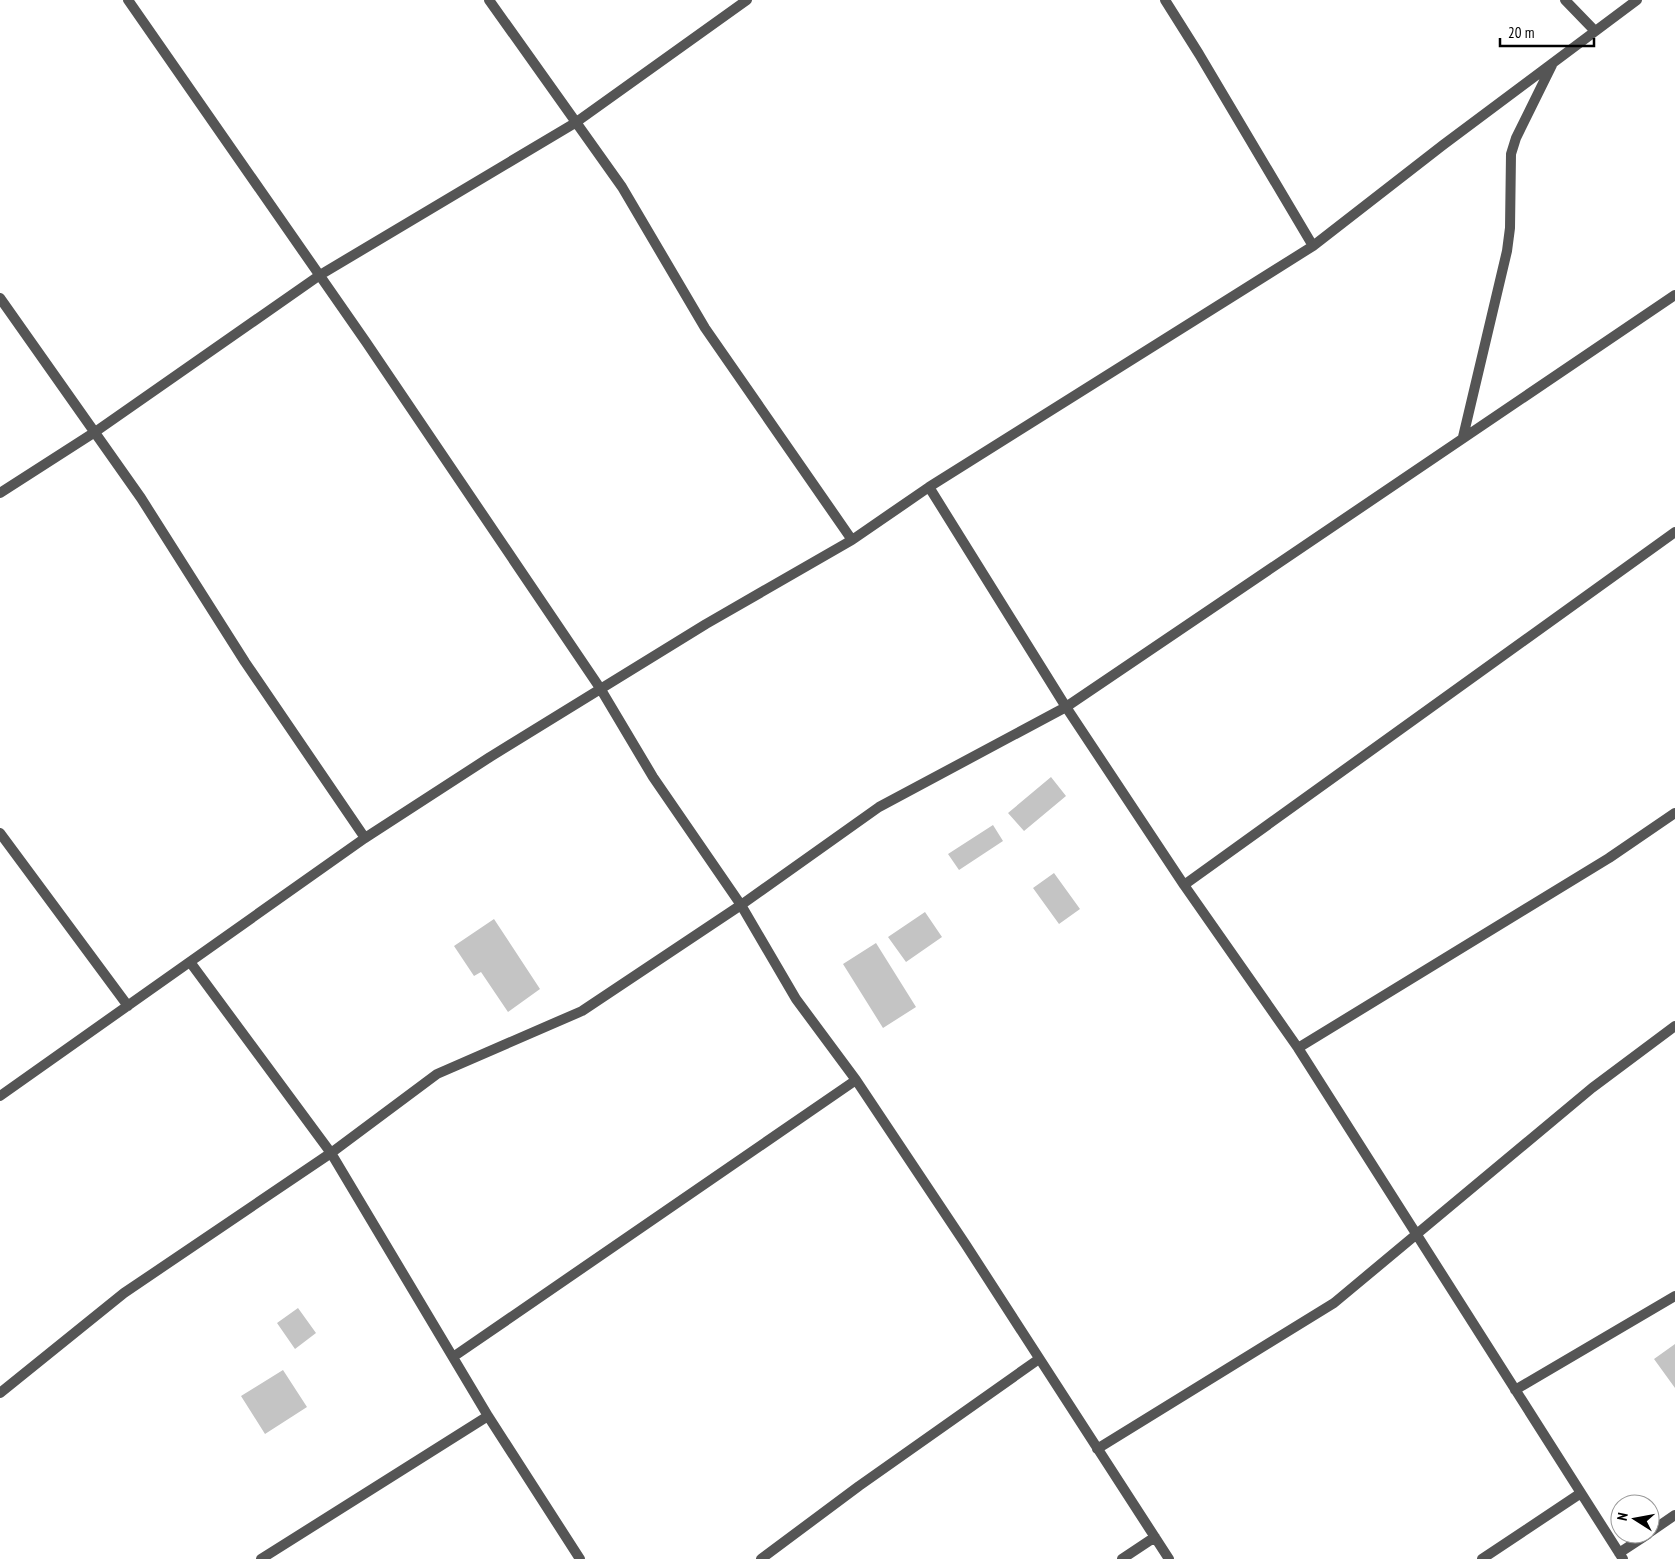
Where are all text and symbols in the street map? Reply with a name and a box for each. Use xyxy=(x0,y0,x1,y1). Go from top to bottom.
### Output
scale bar xyxy=(1500,15,1594,47)
text: 20 m xyxy=(1508,23,1534,42)
north arrow xyxy=(1610,1494,1660,1544)
text: N xyxy=(1613,1511,1632,1522)

